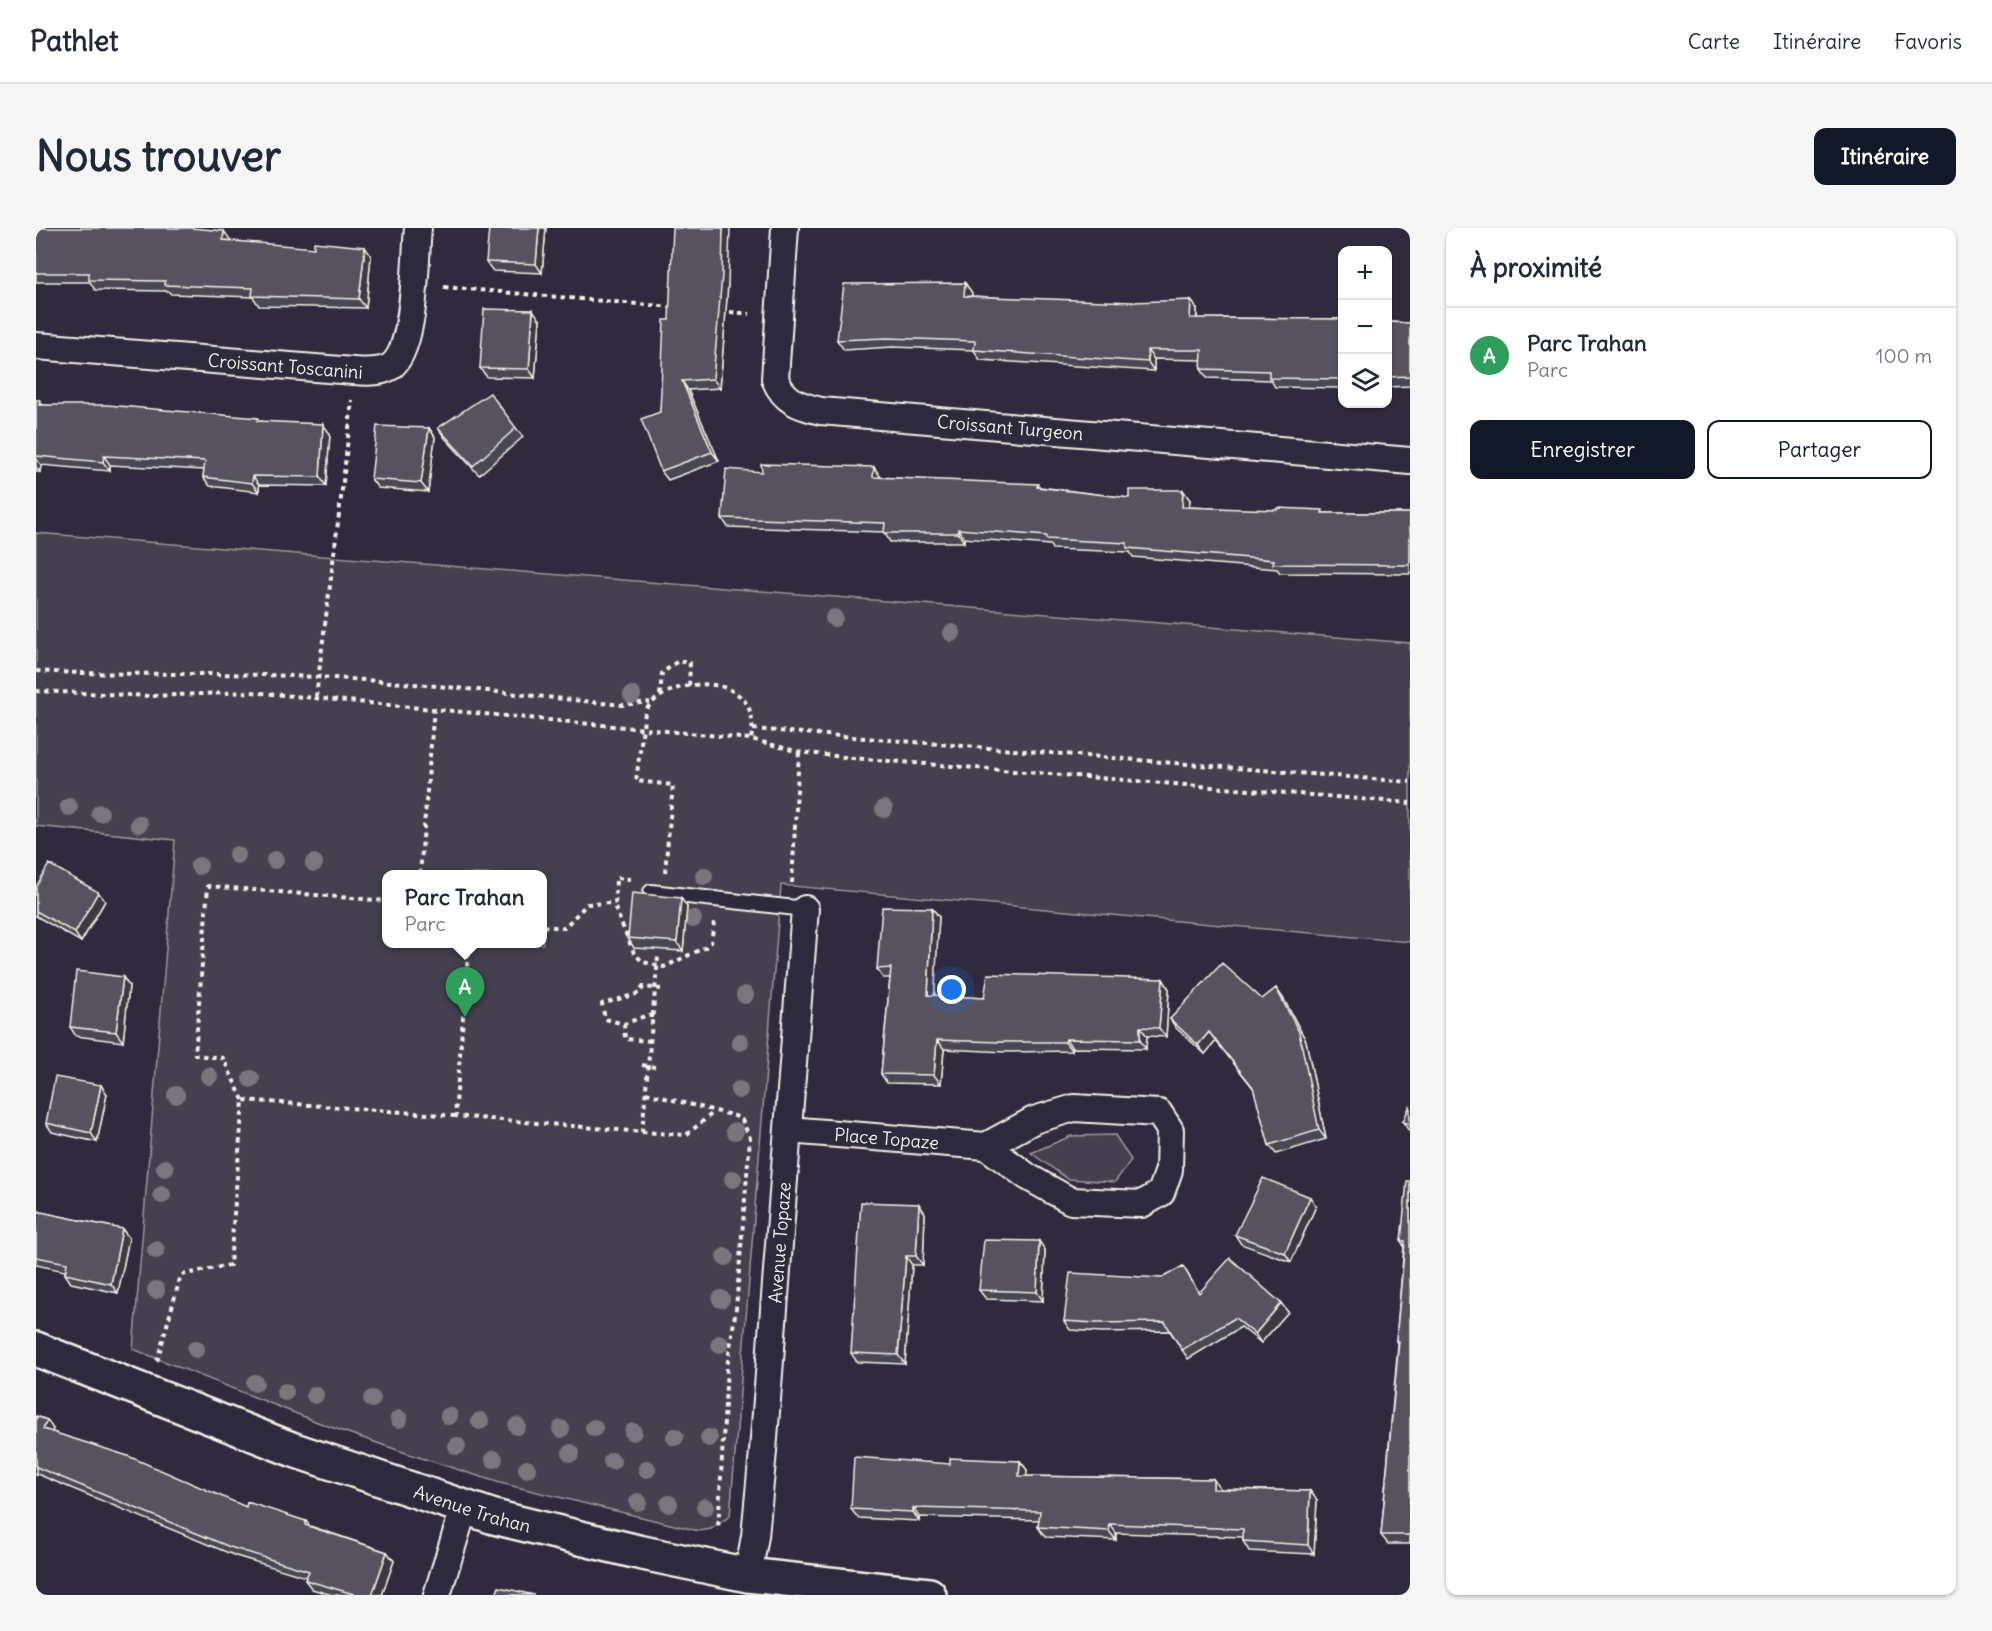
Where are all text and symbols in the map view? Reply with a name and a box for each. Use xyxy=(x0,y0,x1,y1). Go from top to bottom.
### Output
text: Pathlet xyxy=(30,23,119,59)
text: Carte xyxy=(1688,28,1740,55)
text: Itinéraire xyxy=(1773,28,1861,55)
text: Favoris xyxy=(1894,28,1962,55)
button: Itinéraire xyxy=(1814,128,1956,185)
text: Nous trouver xyxy=(36,130,281,182)
map controls xyxy=(1338,246,1392,408)
button: + xyxy=(1338,246,1392,300)
text: À proximité xyxy=(1470,251,1602,284)
button: − xyxy=(1338,300,1392,354)
text: Parc Trahan xyxy=(1527,329,1647,357)
text: A xyxy=(1483,343,1496,368)
text: 100 m xyxy=(1875,343,1932,368)
street label: Croissant Toscanini xyxy=(207,348,363,383)
button: layers xyxy=(1338,354,1392,408)
text: Parc xyxy=(1527,357,1568,382)
street label: Croissant Turgeon xyxy=(936,409,1084,445)
button: Enregistrer xyxy=(1470,420,1695,479)
button: Partager xyxy=(1707,420,1932,479)
popup xyxy=(382,870,547,948)
text: Parc Trahan xyxy=(405,883,524,911)
text: Parc xyxy=(405,911,446,936)
pin: A xyxy=(446,968,484,1017)
your location xyxy=(937,975,966,1004)
street label: Place Topaze xyxy=(834,1122,940,1154)
street label: Avenue Topaze xyxy=(763,1181,795,1304)
street label: Avenue Trahan xyxy=(411,1480,533,1537)

